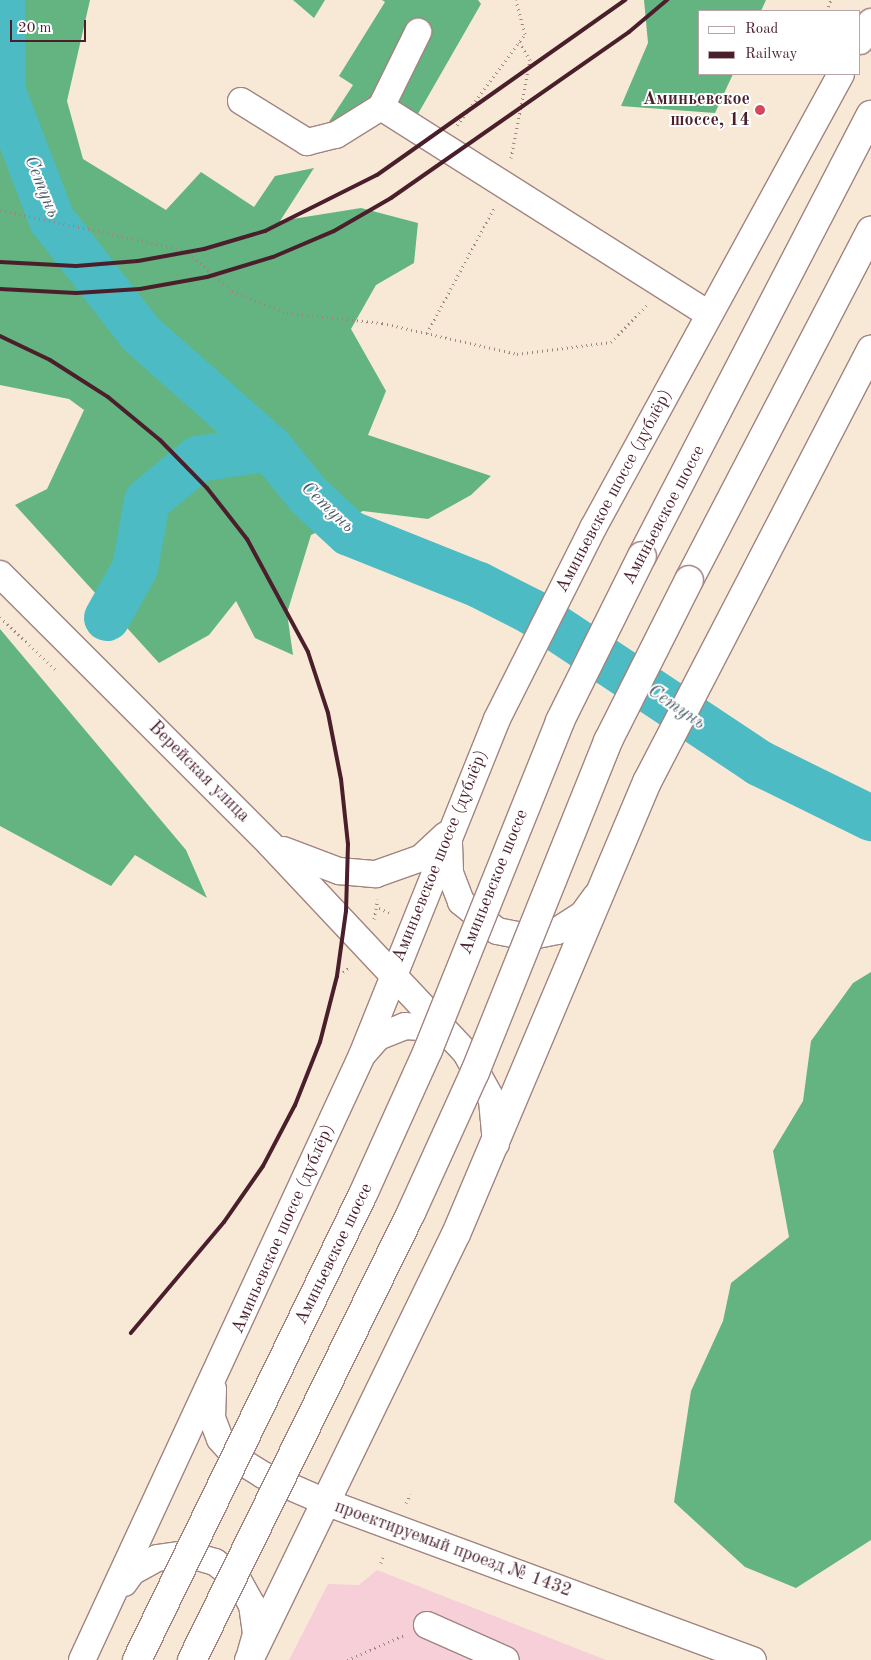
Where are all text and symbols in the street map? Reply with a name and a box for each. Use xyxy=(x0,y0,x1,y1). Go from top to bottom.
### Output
scale bar xyxy=(12,10,89,42)
legend xyxy=(698,10,861,75)
text: 20 m xyxy=(18,21,52,36)
text: Road xyxy=(745,22,778,37)
text: Railway xyxy=(745,47,798,62)
place label: Аминьевское шоссе, 14 xyxy=(643,89,750,132)
marker: Аминьевское шоссе, 14 xyxy=(754,104,766,116)
water label: Сетунь xyxy=(18,153,64,221)
street label: Аминьевское шоссе (дублёр) xyxy=(551,386,677,596)
street label: Аминьевское шоссе xyxy=(618,442,710,588)
water label: Сетунь xyxy=(295,477,359,539)
water label: Сетунь xyxy=(643,680,709,736)
street label: Верейская улица xyxy=(144,717,254,827)
street label: Аминьевское шоссе (дублёр) xyxy=(387,747,493,965)
street label: Аминьевское шоссе xyxy=(455,806,533,958)
street label: Аминьевское шоссе (дублёр) xyxy=(227,1121,339,1337)
street label: Аминьевское шоссе xyxy=(290,1180,378,1328)
street label: проектируемый проезд № 1432 xyxy=(332,1496,574,1602)

